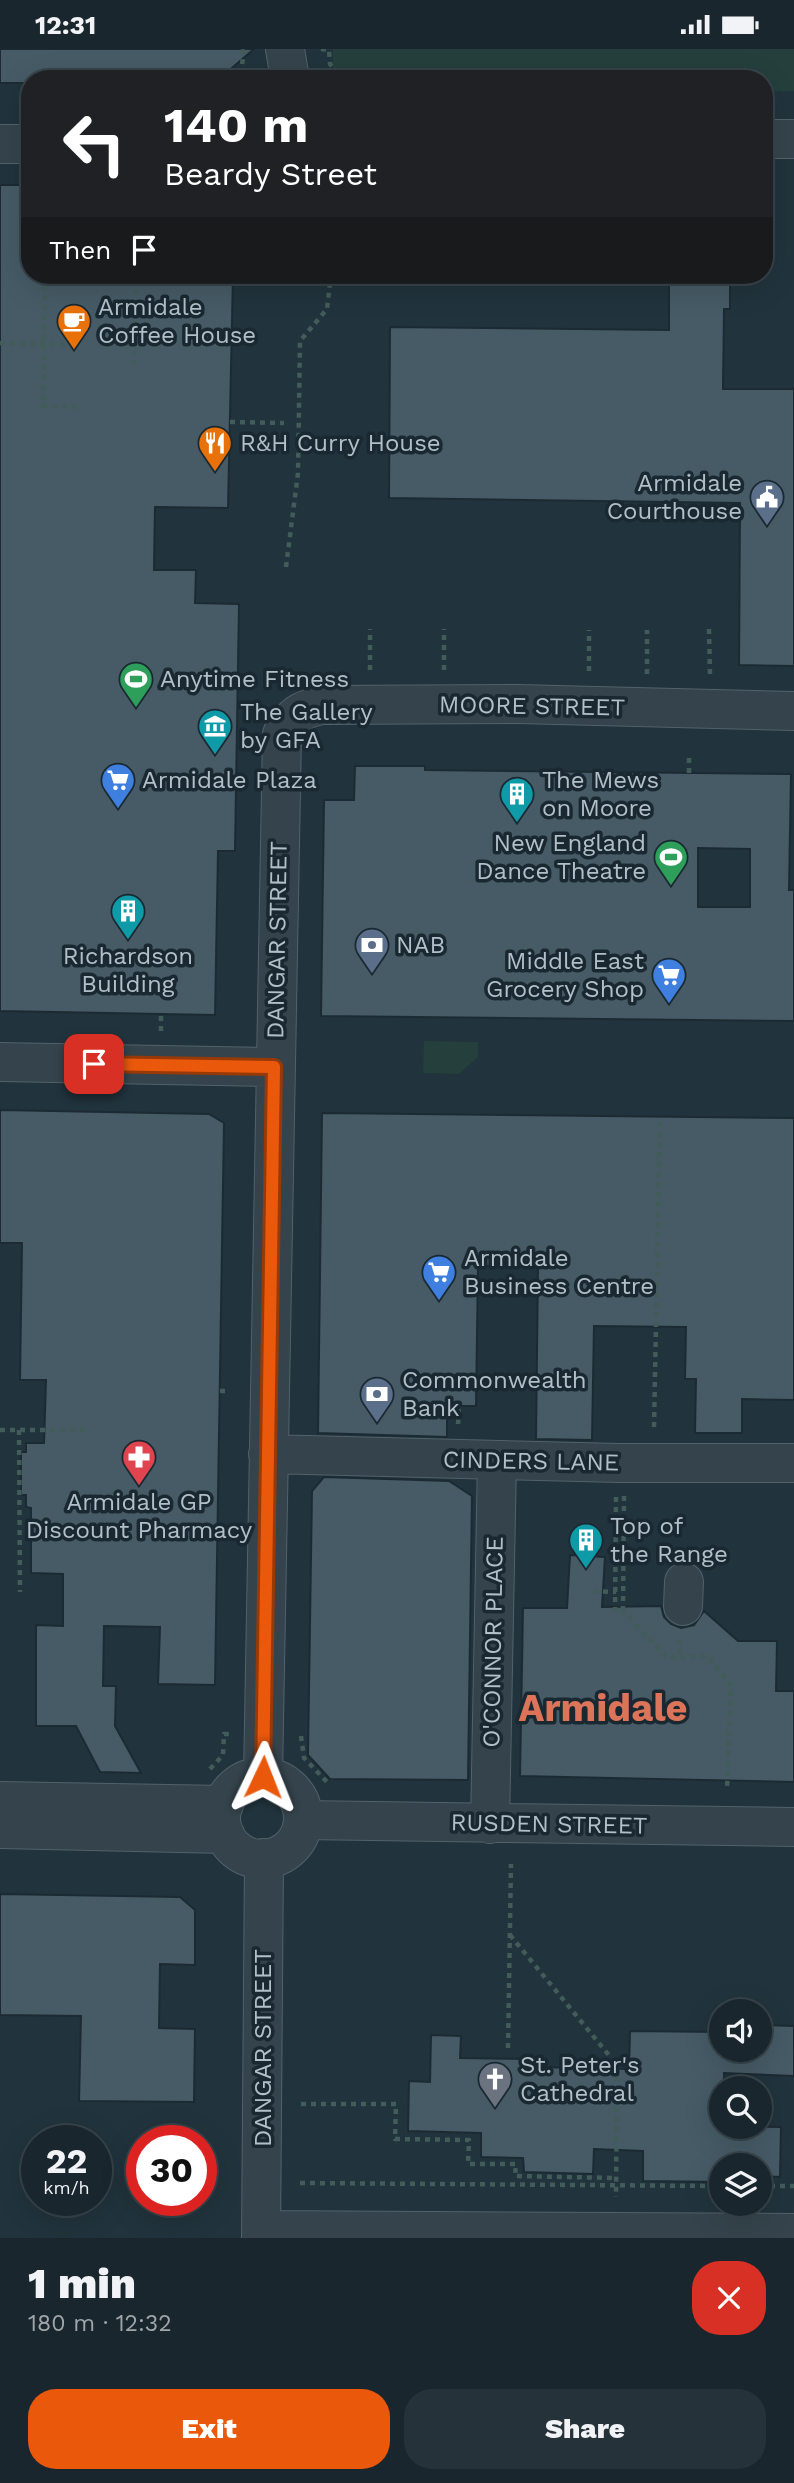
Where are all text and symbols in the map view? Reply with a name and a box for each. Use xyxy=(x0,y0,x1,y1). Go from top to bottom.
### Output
text: 12:31 xyxy=(35,10,96,40)
text: 140 m xyxy=(164,96,308,154)
icon: left xyxy=(49,98,140,189)
text: Beardy Street xyxy=(164,155,377,193)
icon: arrive xyxy=(125,231,163,269)
text: Then xyxy=(49,235,111,265)
place label: Armidale Coffee House xyxy=(98,293,256,349)
cafe icon: Armidale Coffee House xyxy=(55,302,93,351)
restaurant icon: R&H Curry House xyxy=(196,424,234,473)
place label: R&H Curry House xyxy=(240,429,441,457)
place label: Armidale Courthouse xyxy=(607,469,742,525)
public building icon: Armidale Courthouse xyxy=(748,478,786,527)
sports icon: Anytime Fitness xyxy=(117,660,155,709)
place label: Anytime Fitness xyxy=(160,665,349,693)
street label: MOORE STREET xyxy=(439,690,625,722)
place label: The Gallery by GFA xyxy=(240,698,373,754)
museum icon: The Gallery by GFA xyxy=(196,707,234,756)
supermarket icon: Armidale Plaza xyxy=(99,761,137,810)
place label: Armidale Plaza xyxy=(142,766,317,794)
place label: The Mews on Moore xyxy=(542,766,659,822)
building icon: The Mews on Moore xyxy=(498,775,536,824)
place label: New England Dance Theatre xyxy=(476,829,646,885)
sports icon: New England Dance Theatre xyxy=(652,838,690,887)
street label: DANGAR STREET xyxy=(261,841,293,1039)
building icon: Richardson Building xyxy=(109,892,147,941)
bank icon: NAB xyxy=(353,926,391,975)
place label: NAB xyxy=(396,931,445,959)
place label: Richardson Building xyxy=(63,942,193,998)
place label: Middle East Grocery Shop xyxy=(486,947,644,1003)
supermarket icon: Middle East Grocery Shop xyxy=(650,956,688,1005)
pin xyxy=(64,1034,124,1094)
icon: arrive xyxy=(75,1045,113,1083)
place label: Armidale Business Centre xyxy=(464,1244,654,1300)
supermarket icon: Armidale Business Centre xyxy=(420,1253,458,1302)
place label: Commonwealth Bank xyxy=(402,1366,587,1422)
bank icon: Commonwealth Bank xyxy=(358,1375,396,1424)
pharmacy icon: Armidale GP Discount Pharmacy xyxy=(120,1438,158,1487)
street label: CINDERS LANE xyxy=(443,1445,619,1477)
place label: Armidale GP Discount Pharmacy xyxy=(26,1488,253,1544)
place label: Top of the Range xyxy=(610,1512,728,1568)
building icon: Top of the Range xyxy=(567,1521,605,1570)
street label: O'CONNOR PLACE xyxy=(477,1536,509,1748)
district label: Armidale xyxy=(518,1686,688,1730)
position arrow xyxy=(226,1740,300,1814)
street label: RUSDEN STREET xyxy=(450,1808,648,1840)
street label: DANGAR STREET xyxy=(249,1949,277,2147)
map controls xyxy=(709,1999,772,2216)
button: sound xyxy=(709,1999,772,2062)
place label: St. Peter's Cathedral xyxy=(520,2051,640,2107)
church icon: St. Peter's Cathedral xyxy=(476,2060,514,2109)
button: search xyxy=(709,2076,772,2139)
speed limit sign: 30 xyxy=(126,2125,217,2216)
text: 22 xyxy=(46,2140,87,2182)
button: layers xyxy=(709,2153,772,2216)
text: km/h xyxy=(43,2177,90,2198)
text: 1 min xyxy=(28,2259,136,2308)
button: close xyxy=(692,2261,766,2335)
text: 180 m · 12:32 xyxy=(28,2310,172,2337)
button: Exit xyxy=(28,2389,390,2469)
button: Share xyxy=(404,2389,766,2469)

